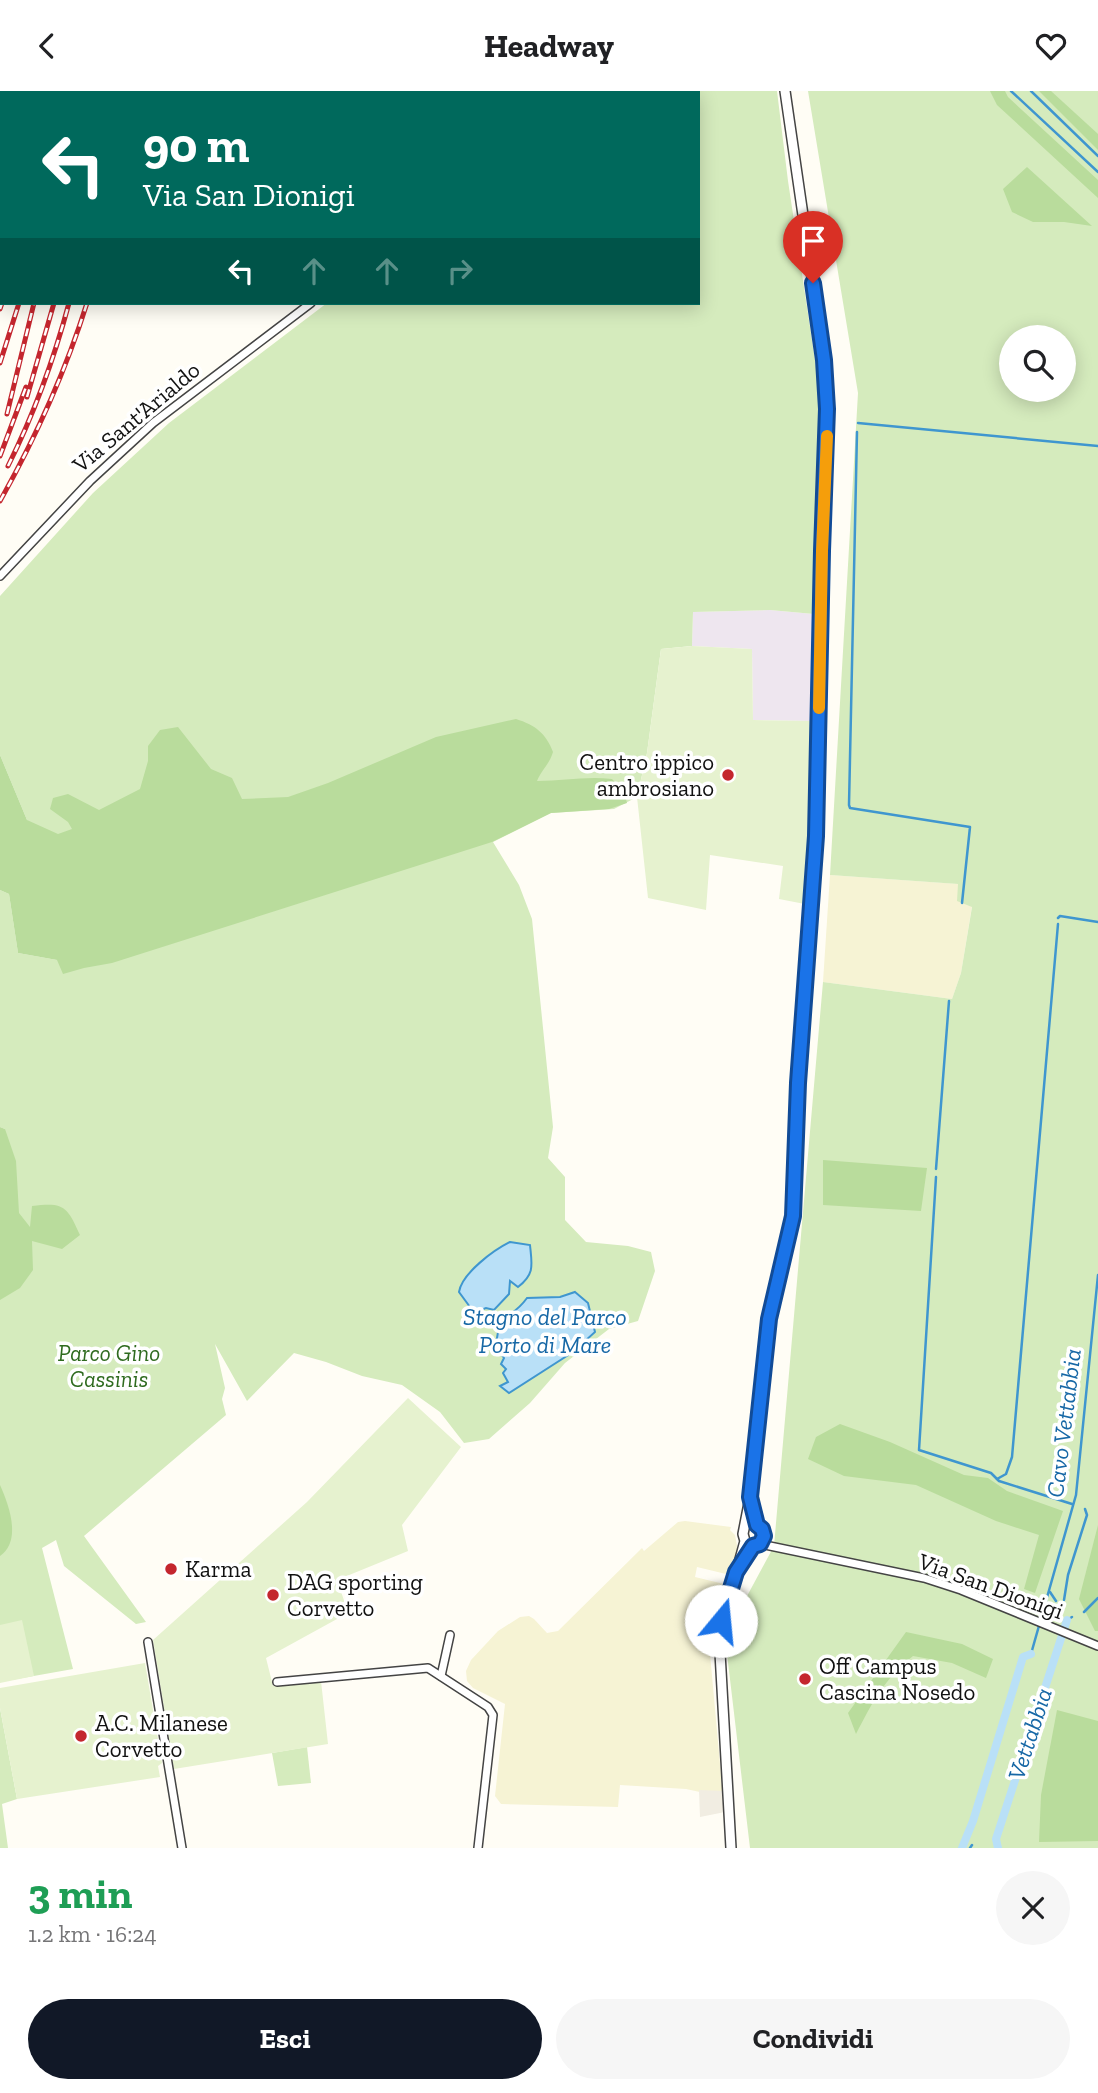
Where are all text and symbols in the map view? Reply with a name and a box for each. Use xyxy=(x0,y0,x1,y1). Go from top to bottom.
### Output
icon: back xyxy=(28,27,66,65)
text: Headway xyxy=(484,27,614,65)
icon: heart xyxy=(1032,27,1070,65)
text: 90 m xyxy=(143,116,250,175)
icon: left xyxy=(28,119,119,210)
text: Via San Dionigi xyxy=(143,176,355,214)
pin xyxy=(783,211,843,283)
icon: arrive xyxy=(794,222,832,260)
icon: left xyxy=(222,252,260,290)
icon: ahead xyxy=(295,252,333,290)
icon: ahead xyxy=(368,252,406,290)
icon: right xyxy=(441,252,479,290)
map controls xyxy=(999,325,1076,402)
button: search xyxy=(999,325,1076,402)
street label: Via Sant'Arialdo xyxy=(66,356,205,479)
place label: Centro ippico ambrosiano xyxy=(579,748,714,802)
marker: Centro ippico ambrosiano xyxy=(720,767,736,783)
water label: Stagno del Parco Porto di Mare xyxy=(463,1302,627,1359)
park label: Parco Gino Cassinis xyxy=(58,1339,160,1393)
water label: Cavo Vettabbia xyxy=(1040,1347,1087,1499)
street label: Via San Dionigi xyxy=(914,1546,1067,1625)
place label: Karma xyxy=(185,1555,252,1583)
marker: Karma xyxy=(163,1561,179,1577)
place label: DAG sporting Corvetto xyxy=(287,1568,423,1622)
position arrow xyxy=(684,1584,758,1658)
marker: DAG sporting Corvetto xyxy=(265,1587,281,1603)
place label: Off Campus Cascina Nosedo xyxy=(819,1652,975,1706)
marker: Off Campus Cascina Nosedo xyxy=(797,1671,813,1687)
water label: Vettabbia xyxy=(1001,1684,1058,1784)
place label: A.C. Milanese Corvetto xyxy=(95,1709,228,1763)
marker: A.C. Milanese Corvetto xyxy=(73,1728,89,1744)
text: 3 min xyxy=(28,1868,133,1919)
button: close xyxy=(996,1871,1070,1945)
text: 1.2 km · 16:24 xyxy=(28,1920,157,1948)
button: Esci xyxy=(28,1999,542,2079)
button: Condividi xyxy=(556,1999,1070,2079)

